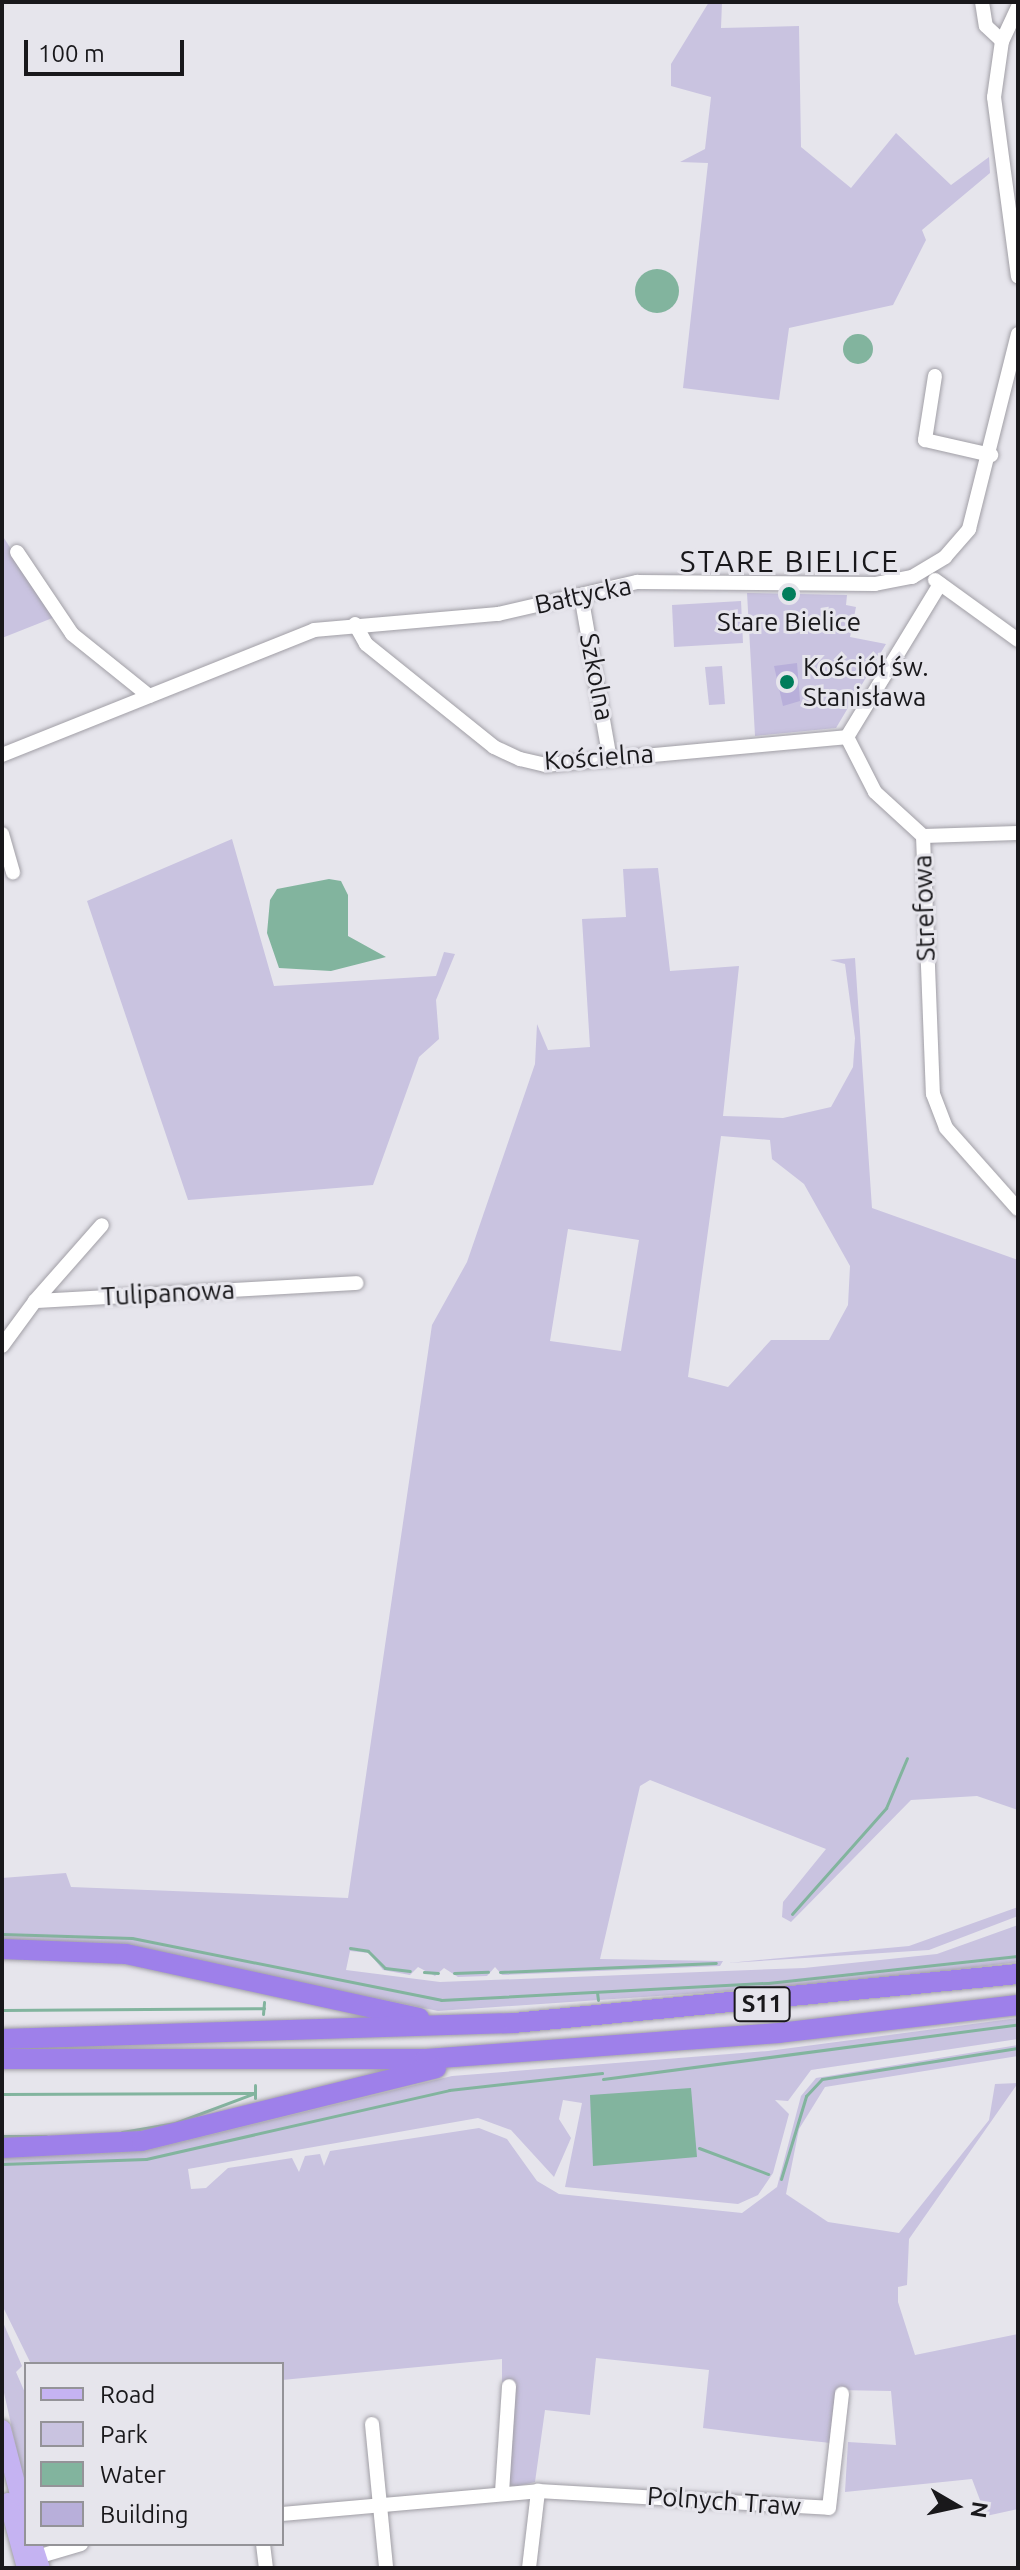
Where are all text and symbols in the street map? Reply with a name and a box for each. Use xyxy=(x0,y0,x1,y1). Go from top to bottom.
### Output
scale bar xyxy=(28,24,188,74)
text: 100 m xyxy=(38,40,105,67)
district label: STARE BIELICE xyxy=(680,543,900,579)
street label: Bałtycka xyxy=(532,570,634,620)
marker: Stare Bielice xyxy=(780,585,798,603)
place label: Stare Bielice xyxy=(717,606,861,638)
street label: Szkolna xyxy=(573,631,621,723)
place label: Kościół św. Stanisława xyxy=(803,651,929,712)
marker: Kościół św. Stanisława xyxy=(778,673,796,691)
street label: Kościelna xyxy=(543,738,655,776)
street label: Strefowa xyxy=(907,854,941,962)
street label: Tulipanowa xyxy=(100,1274,236,1312)
road number: S11 xyxy=(732,1984,792,2024)
legend xyxy=(24,2362,284,2546)
text: Road xyxy=(100,2381,155,2408)
text: Park xyxy=(100,2421,148,2448)
text: Water xyxy=(100,2461,166,2488)
north arrow xyxy=(916,2466,996,2546)
street label: Polnych Traw xyxy=(646,2480,802,2522)
text: N xyxy=(967,2500,994,2520)
text: Building xyxy=(100,2501,188,2528)

